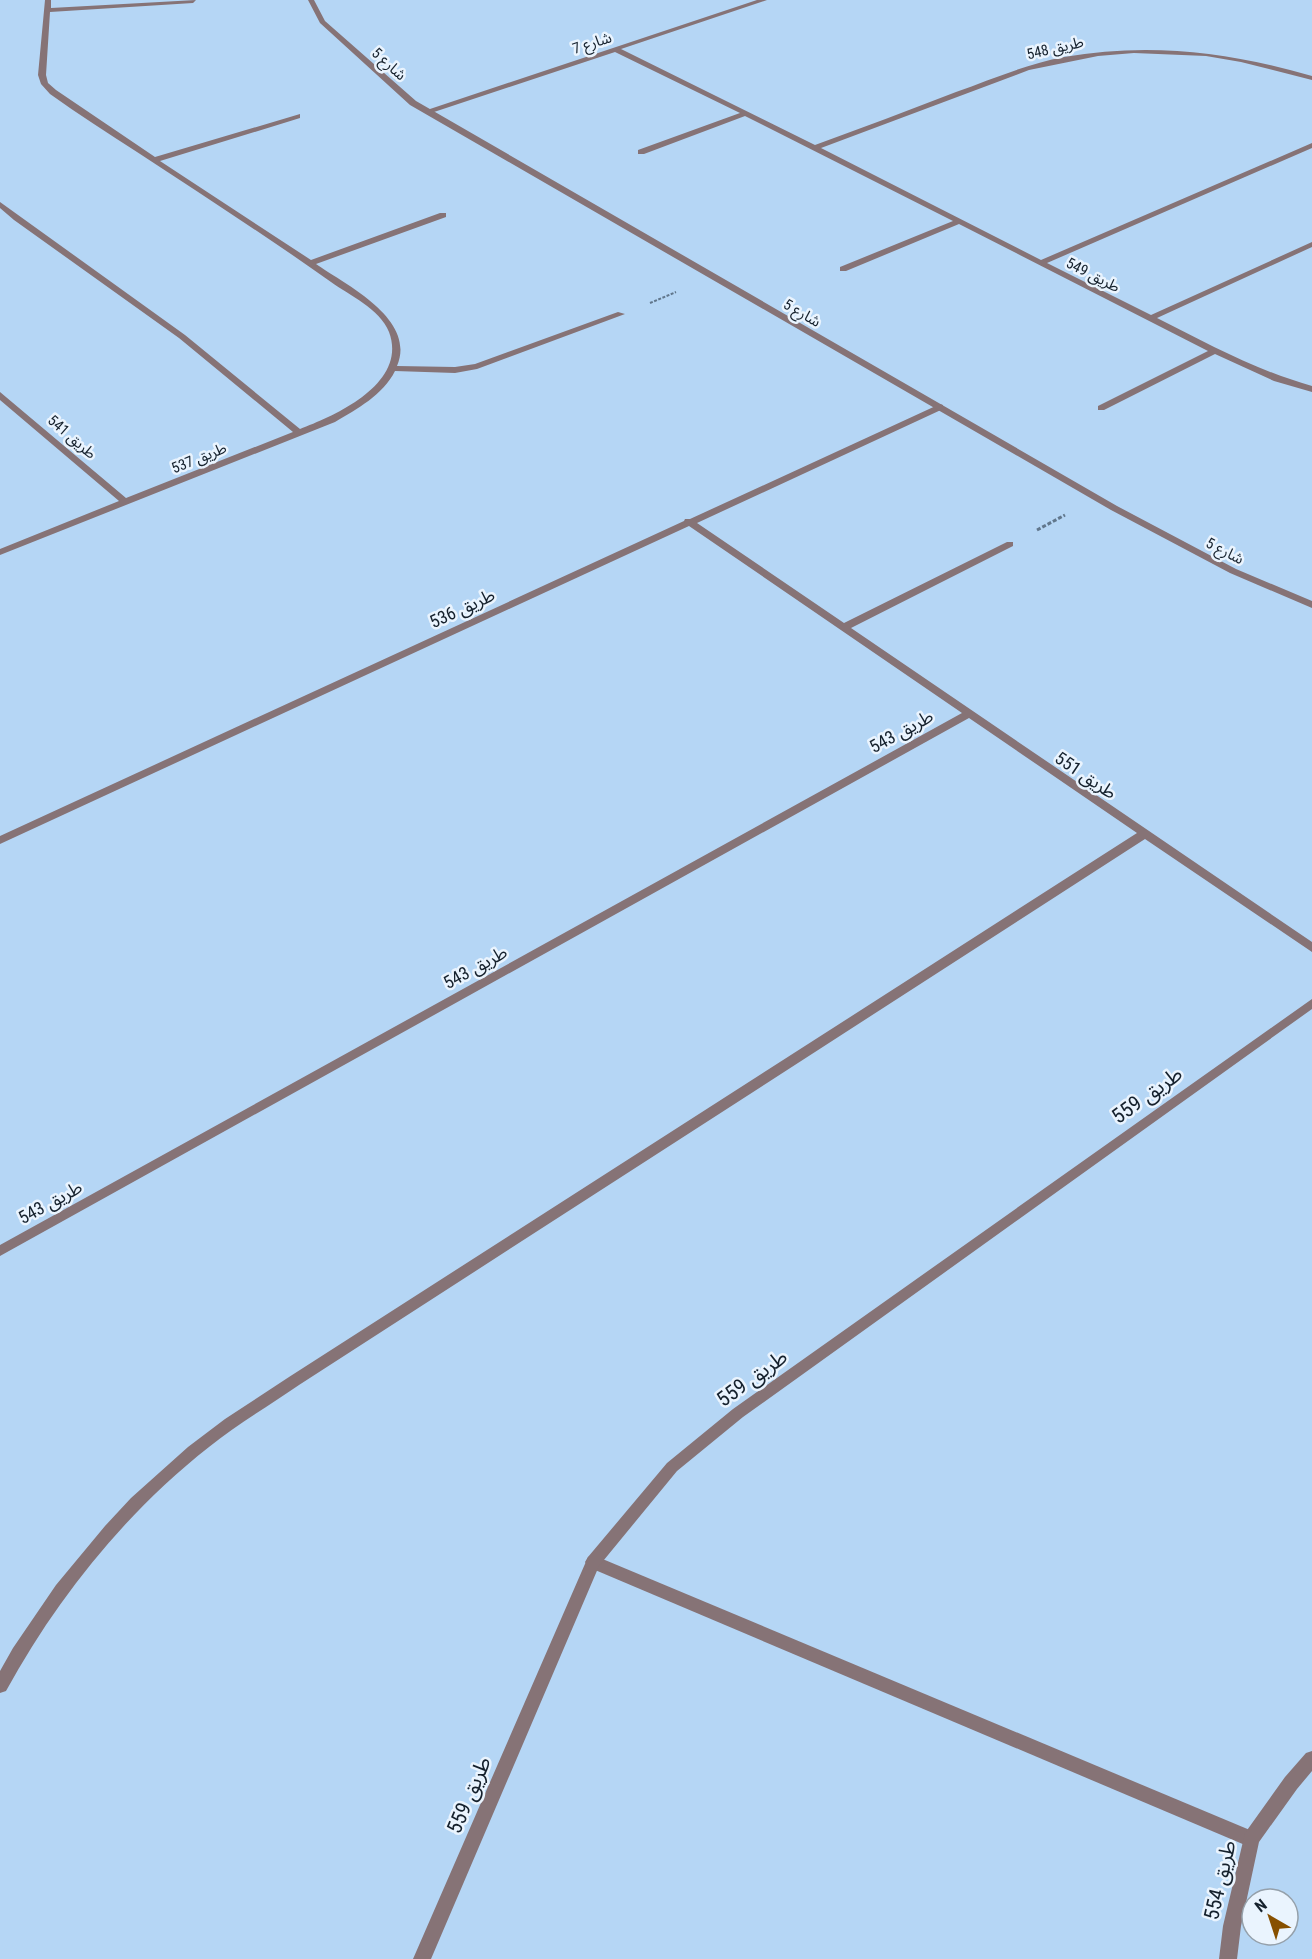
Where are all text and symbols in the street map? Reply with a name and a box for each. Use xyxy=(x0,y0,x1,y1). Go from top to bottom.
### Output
street label: شارع 7 xyxy=(570,28,615,61)
street label: طريق 548 xyxy=(1025,33,1085,64)
street label: شارع 5 xyxy=(366,44,410,86)
street label: طريق 549 xyxy=(1063,254,1123,297)
street label: شارع 5 xyxy=(779,295,824,334)
street label: طريق 541 xyxy=(44,411,100,464)
street label: طريق 537 xyxy=(169,439,230,478)
street label: شارع 5 xyxy=(1202,534,1247,571)
street label: طريق 536 xyxy=(426,584,498,633)
street label: طريق 543 xyxy=(866,705,937,758)
street label: طريق 551 xyxy=(1051,747,1121,804)
street label: طريق 543 xyxy=(440,941,511,994)
street label: طريق 559 xyxy=(1107,1061,1187,1129)
street label: طريق 543 xyxy=(15,1176,86,1229)
street label: طريق 559 xyxy=(712,1344,792,1412)
street label: طريق 559 xyxy=(442,1753,497,1837)
street label: طريق 554 xyxy=(1199,1838,1242,1922)
north arrow xyxy=(1240,1887,1300,1947)
text: N xyxy=(1251,1895,1271,1916)

